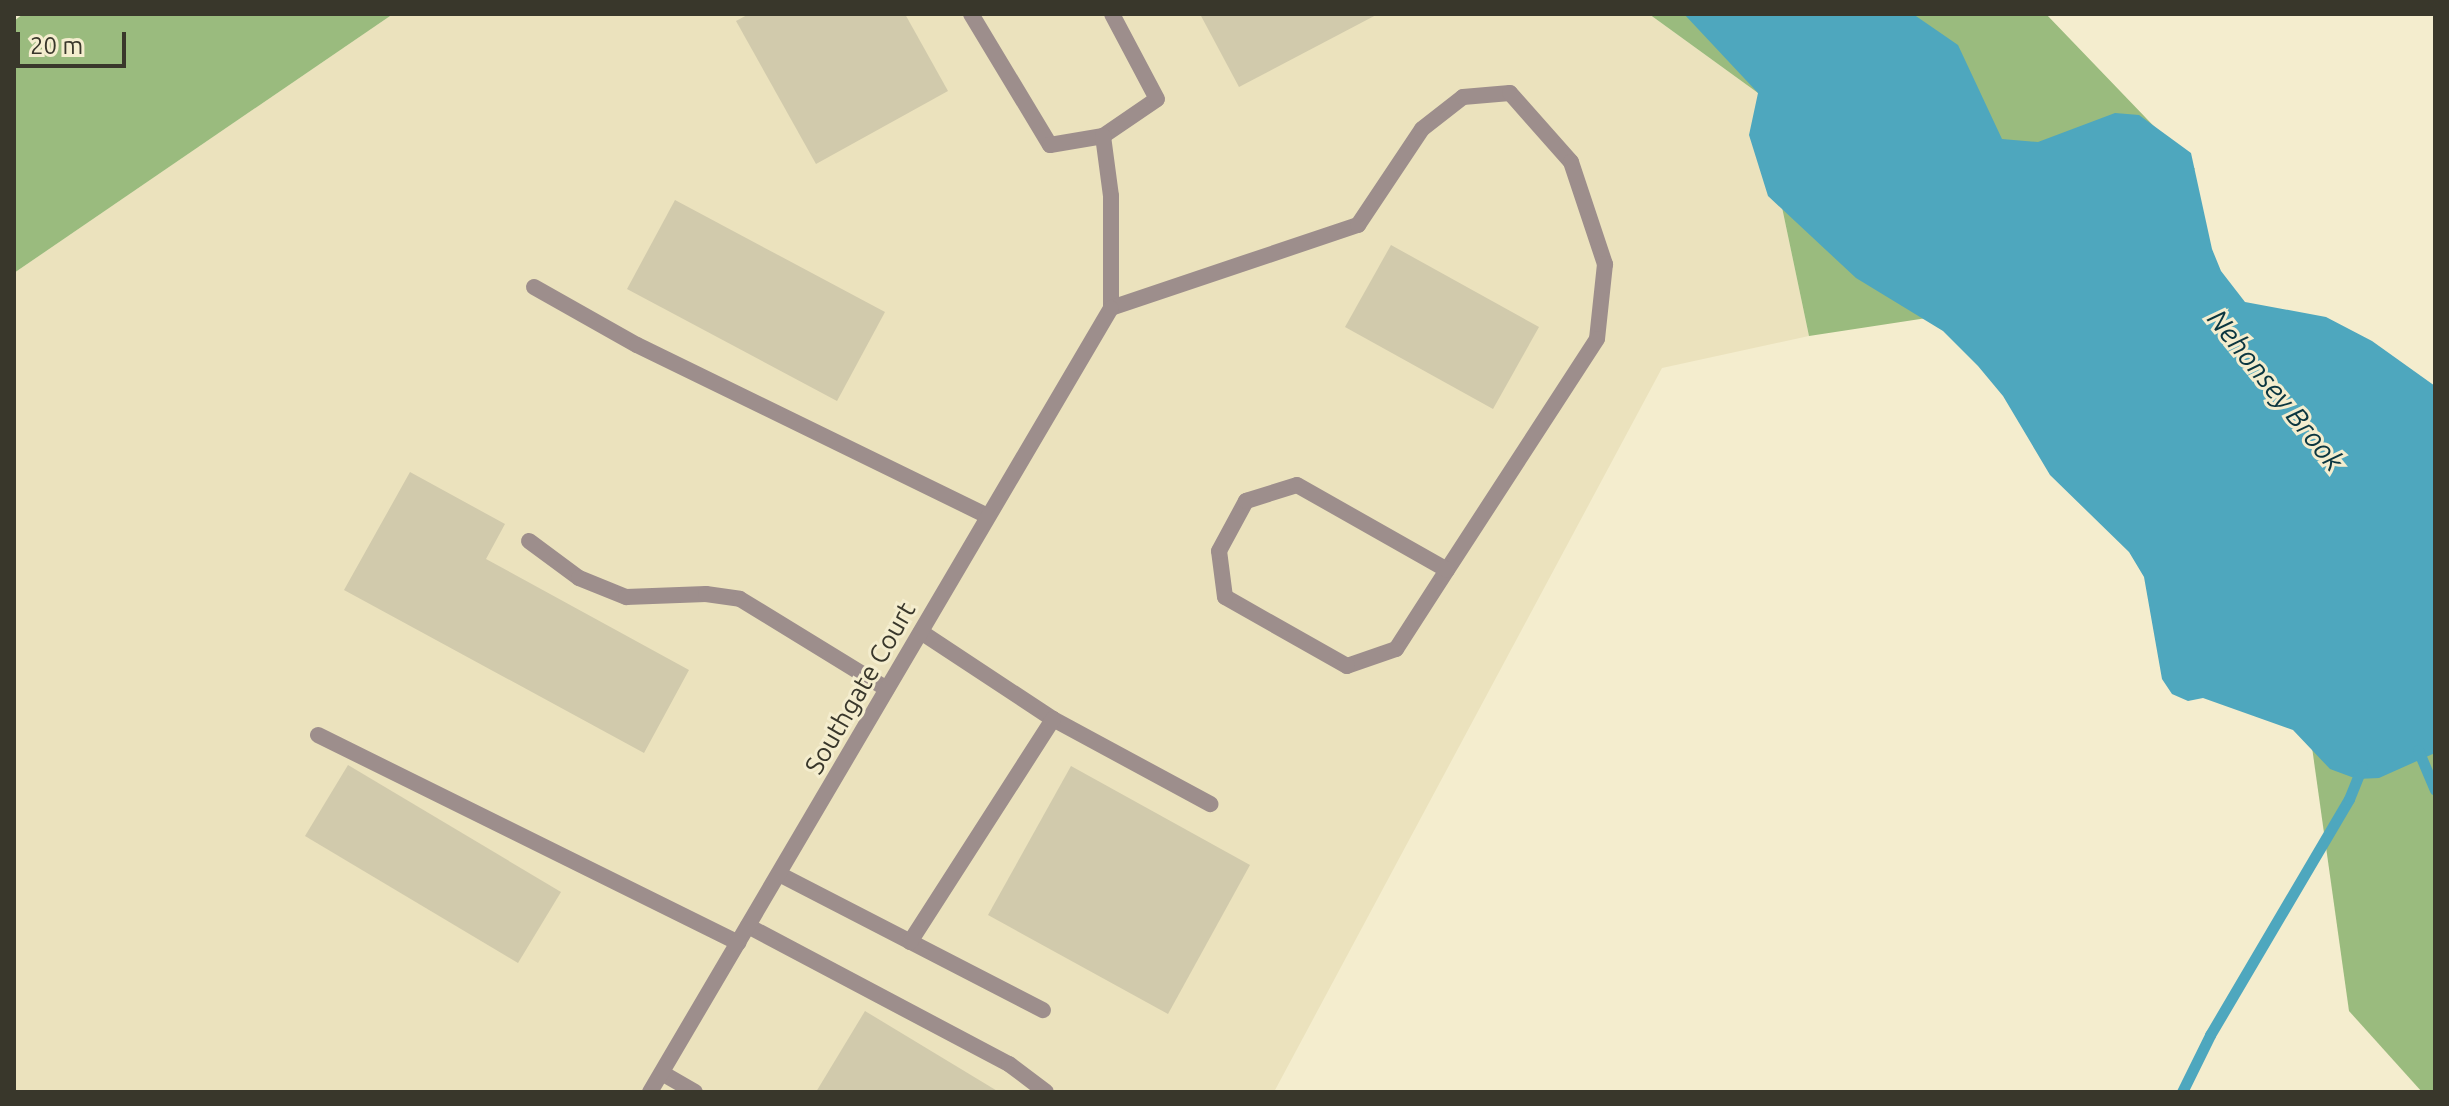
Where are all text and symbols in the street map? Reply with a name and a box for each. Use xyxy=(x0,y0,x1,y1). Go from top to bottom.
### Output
scale bar xyxy=(20,16,130,66)
text: 20 m xyxy=(30,32,83,59)
water label: Nehonsey Brook xyxy=(2201,302,2351,478)
street label: Southgate Court xyxy=(798,596,922,780)

